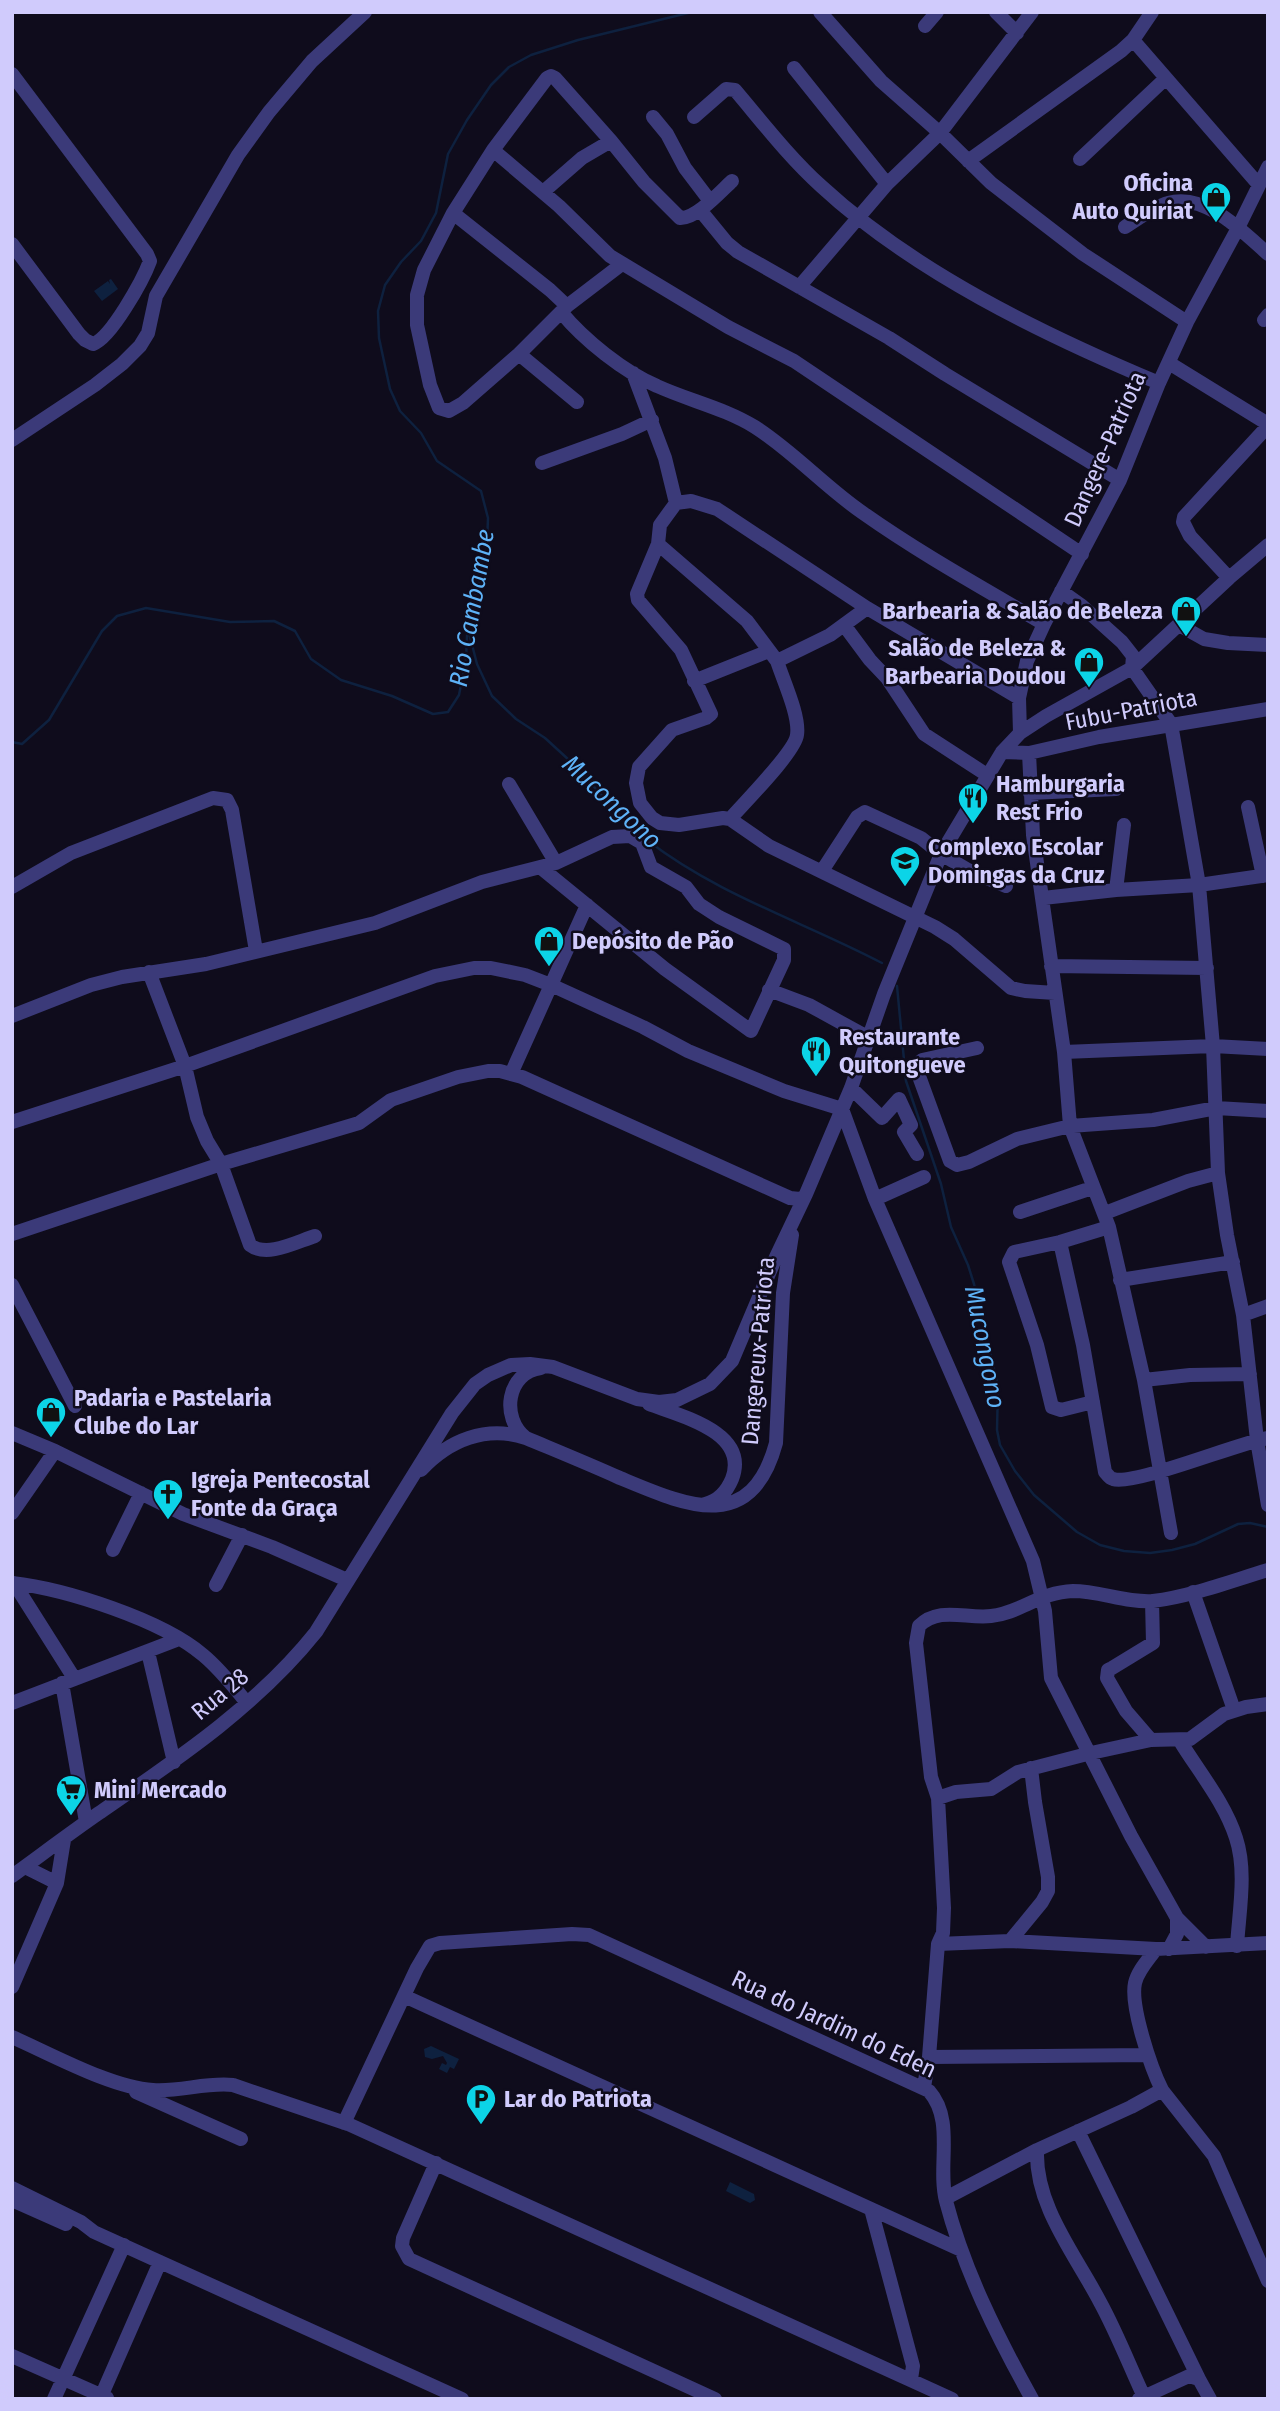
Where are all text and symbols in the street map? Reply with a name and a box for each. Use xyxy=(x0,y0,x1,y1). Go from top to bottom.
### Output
place label: Oficina Auto Quiriat xyxy=(1072,169,1194,225)
shop icon: Oficina Auto Quiriat xyxy=(1199,180,1233,224)
street label: Dangere-Patriota xyxy=(1058,367,1152,531)
water label: Rio Cambambe xyxy=(443,527,501,689)
shop icon: Barbearia & Salão de Beleza xyxy=(1169,594,1203,638)
place label: Barbearia & Salão de Beleza xyxy=(882,597,1163,625)
place label: Salão de Beleza & Barbearia Doudou xyxy=(885,634,1066,690)
shop icon: Salão de Beleza & Barbearia Doudou xyxy=(1072,645,1106,689)
street label: Fubu-Patriota xyxy=(1063,683,1199,737)
water label: Mucongono xyxy=(556,748,668,856)
place label: Hamburgaria Rest Frio xyxy=(996,770,1125,826)
restaurant icon: Hamburgaria Rest Frio xyxy=(956,781,990,825)
place label: Complexo Escolar Domingas da Cruz xyxy=(928,833,1104,889)
school or university icon: Complexo Escolar Domingas da Cruz xyxy=(888,844,922,888)
shop icon: Depósito de Pão xyxy=(532,924,566,968)
place label: Depósito de Pão xyxy=(572,927,734,955)
place label: Restaurante Quitongueve xyxy=(839,1023,966,1079)
restaurant icon: Restaurante Quitongueve xyxy=(799,1034,833,1078)
street label: Dangereux-Patriota xyxy=(736,1256,780,1446)
water label: Mucongono xyxy=(958,1283,1012,1411)
place label: Padaria e Pastelaria Clube do Lar xyxy=(74,1384,272,1440)
shop icon: Padaria e Pastelaria Clube do Lar xyxy=(34,1395,68,1439)
place label: Igreja Pentecostal Fonte da Graça xyxy=(191,1466,370,1522)
church icon: Igreja Pentecostal Fonte da Graça xyxy=(151,1477,185,1521)
street label: Rua 28 xyxy=(186,1662,254,1726)
supermarket icon: Mini Mercado xyxy=(54,1773,88,1817)
place label: Mini Mercado xyxy=(94,1776,227,1804)
street label: Rua do Jardim do Eden xyxy=(727,1964,941,2084)
parking icon: Lar do Patriota xyxy=(464,2082,498,2126)
place label: Lar do Patriota xyxy=(504,2085,652,2113)

